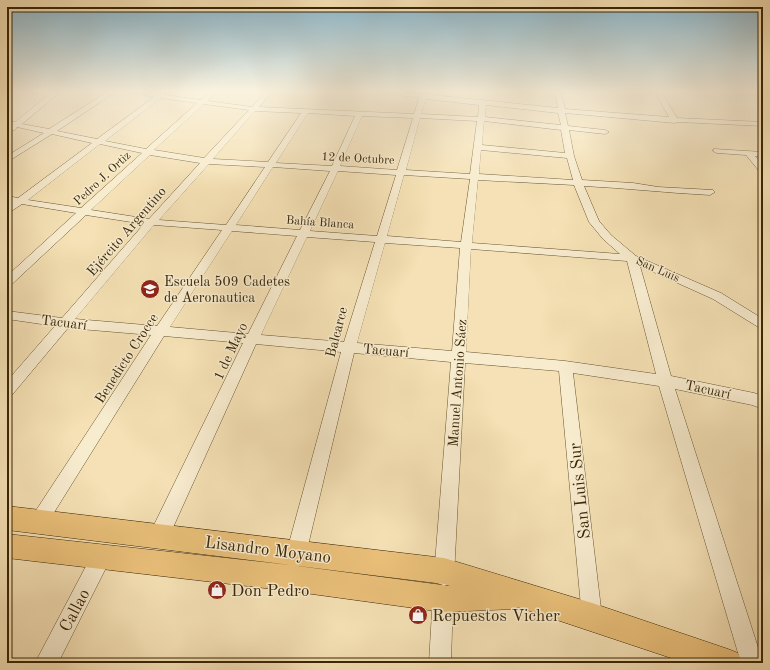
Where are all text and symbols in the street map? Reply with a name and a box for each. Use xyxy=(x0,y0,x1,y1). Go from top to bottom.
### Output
street label: Pedro J. Ortiz xyxy=(72,150,133,208)
street label: 12 de Octubre xyxy=(321,151,395,167)
street label: Ejército Argentino xyxy=(84,184,169,279)
street label: Bahía Blanca xyxy=(285,215,355,231)
street label: San Luis xyxy=(634,255,681,285)
place label: Escuela 509 Cadetes de Aeronautica xyxy=(164,275,290,305)
school or university icon: Escuela 509 Cadetes de Aeronautica xyxy=(139,278,161,300)
street label: Balcarce xyxy=(324,305,350,359)
street label: Benedicto Crocce xyxy=(93,311,161,406)
street label: Tacuarí xyxy=(40,313,88,333)
street label: Manuel Antonio Sáez xyxy=(447,319,469,448)
street label: 1 de Mayo xyxy=(211,320,250,382)
street label: Tacuarí xyxy=(362,342,410,360)
street label: Tacuarí xyxy=(684,378,732,402)
street label: San Luis Sur xyxy=(567,442,594,540)
street label: Lisandro Moyano xyxy=(204,534,332,567)
shop icon: Don Pedro xyxy=(206,579,228,601)
place label: Don Pedro xyxy=(231,583,309,600)
street label: Callao xyxy=(57,586,94,635)
shop icon: Repuestos Vicher xyxy=(407,604,429,626)
place label: Repuestos Vicher xyxy=(432,608,560,625)

